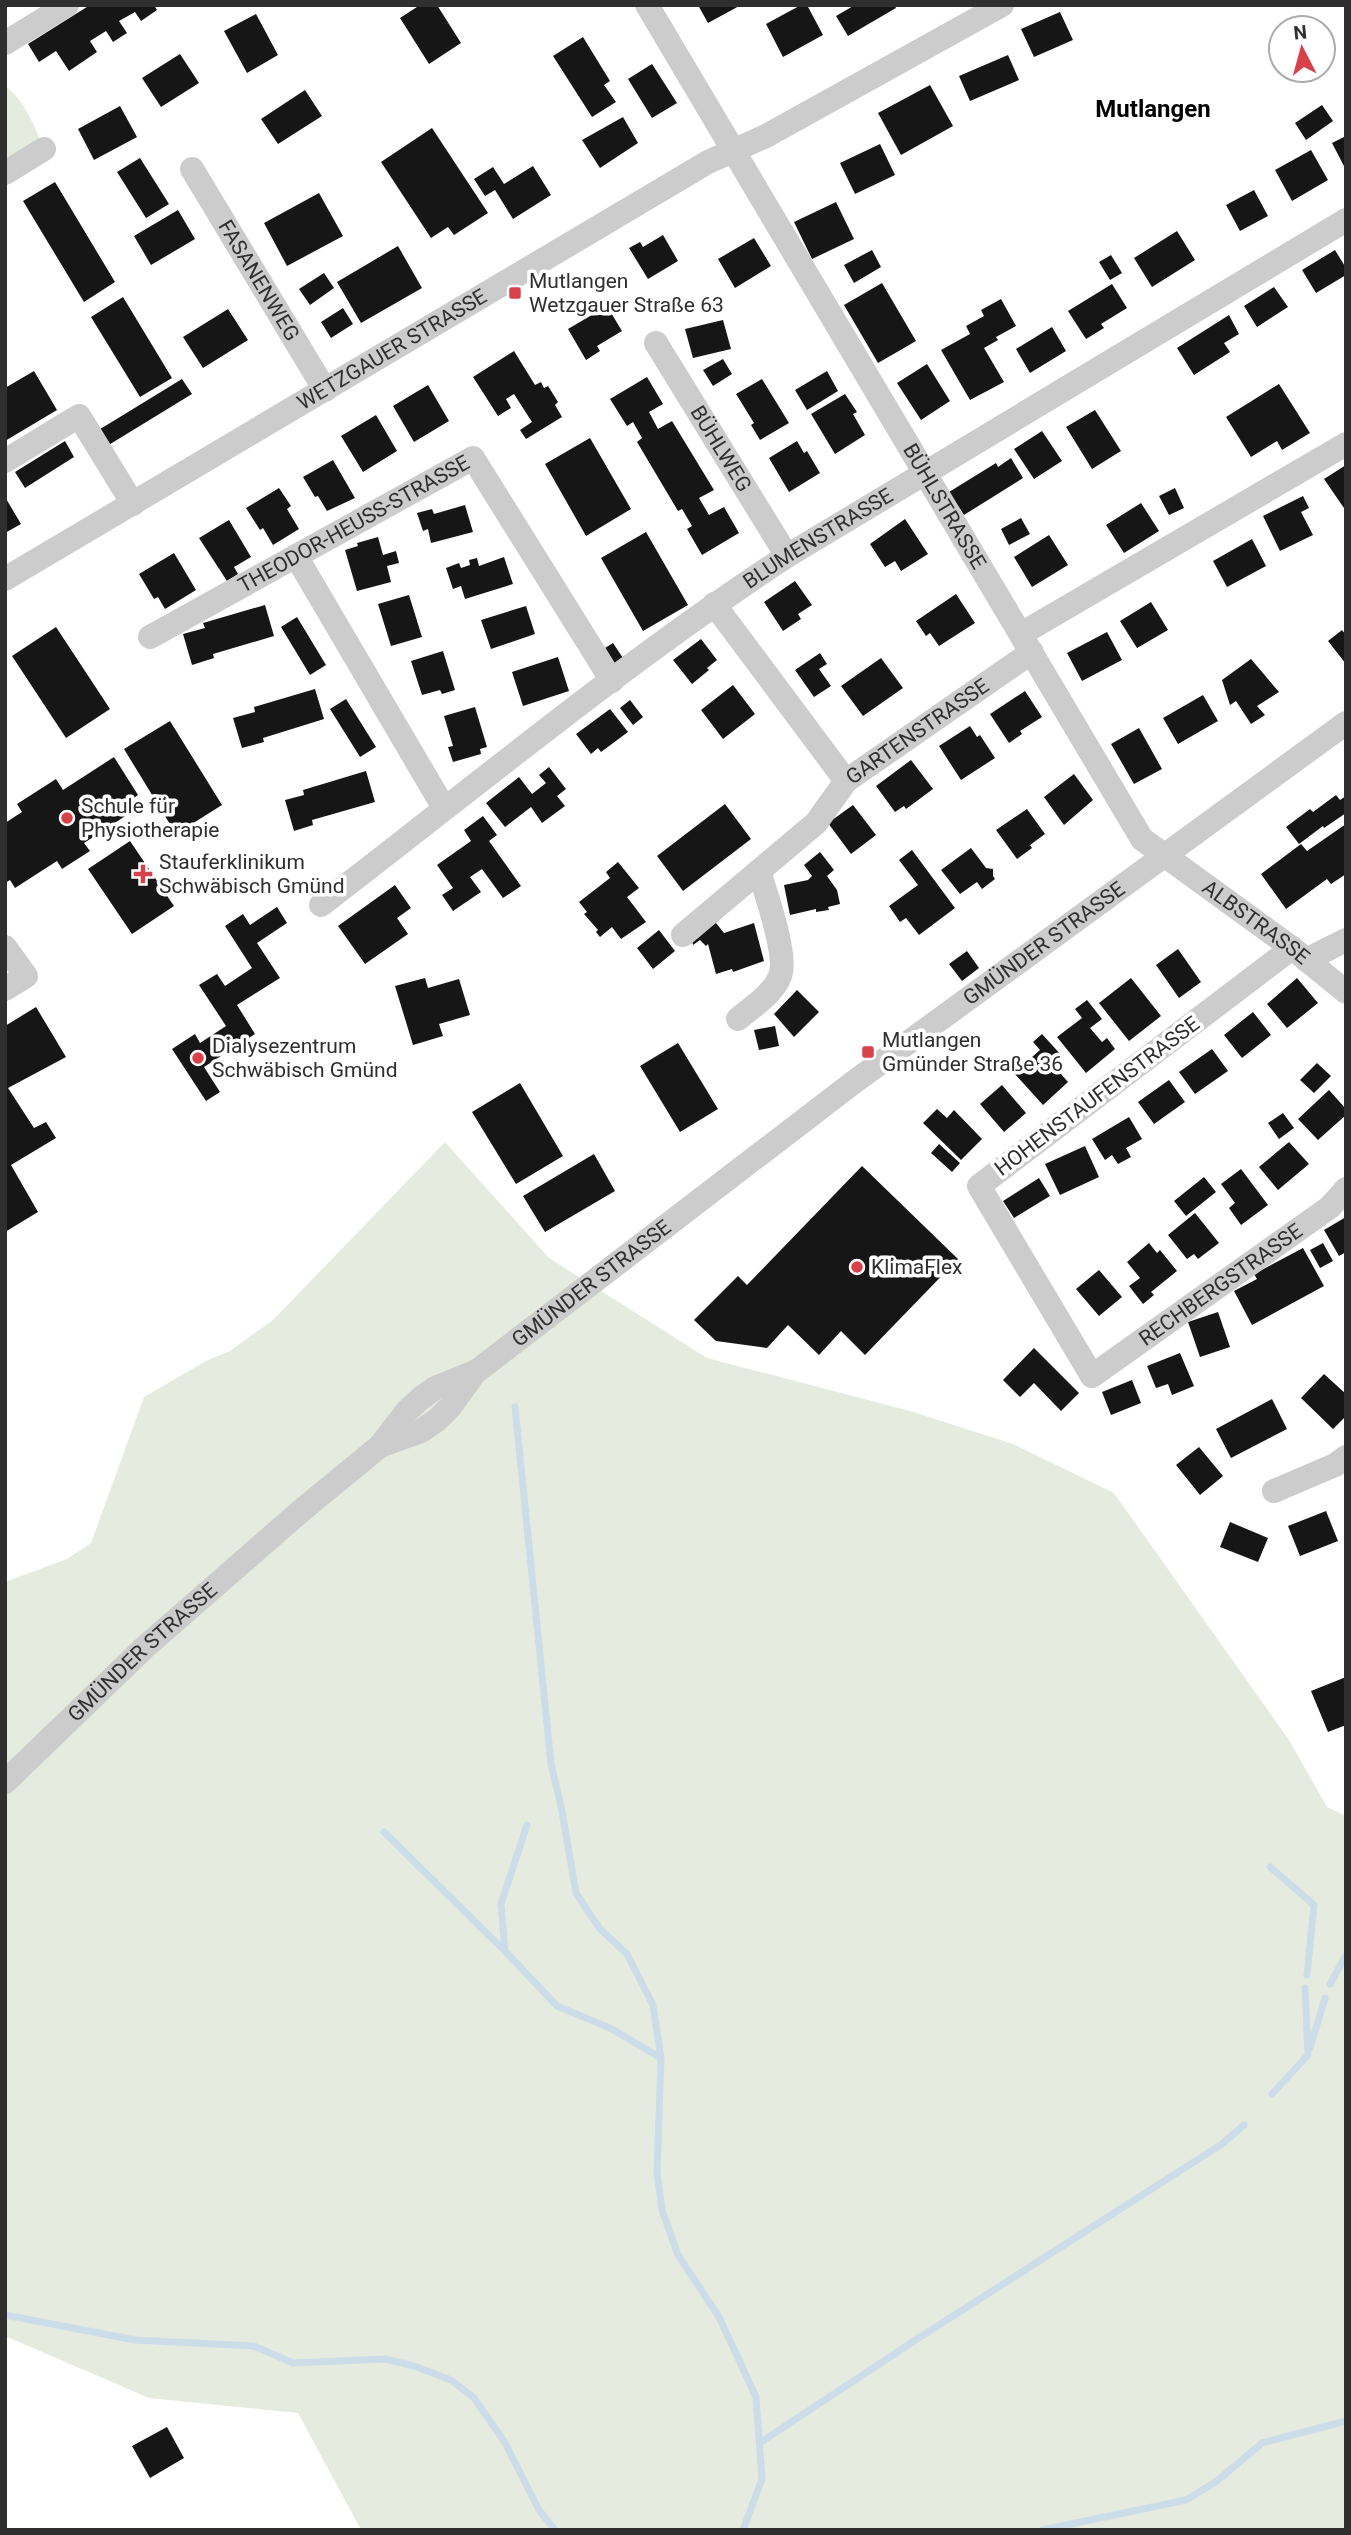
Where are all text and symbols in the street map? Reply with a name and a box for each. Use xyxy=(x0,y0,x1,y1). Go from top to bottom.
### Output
north arrow xyxy=(1267,14,1337,84)
text: N xyxy=(1292,20,1308,45)
district label: Mutlangen xyxy=(1095,95,1211,123)
street label: FASANENWEG xyxy=(214,216,305,345)
place label: Mutlangen Wetzgauer Straße 63 xyxy=(529,269,724,317)
street label: WETZGAUER STRASSE xyxy=(293,284,491,415)
marker: Mutlangen Wetzgauer Straße 63 xyxy=(507,285,523,301)
street label: BÜHLWEG xyxy=(685,401,756,496)
street label: BÜHLSTRASSE xyxy=(898,439,991,573)
street label: THEODOR-HEUSS-STRASSE xyxy=(234,450,474,598)
street label: BLUMENSTRASSE xyxy=(739,483,897,594)
street label: GARTENSTRASSE xyxy=(842,674,993,789)
place label: Schule für Physiotherapie xyxy=(81,794,219,842)
marker: Schule für Physiotherapie xyxy=(59,810,75,826)
place label: Stauferklinikum Schwäbisch Gmünd xyxy=(159,850,344,898)
marker: Stauferklinikum Schwäbisch Gmünd xyxy=(133,864,153,884)
street label: ALBSTRASSE xyxy=(1198,875,1314,969)
street label: GMÜNDER STRASSE xyxy=(959,877,1129,1010)
street label: HOHENSTAUFENSTRASSE xyxy=(990,1011,1204,1181)
place label: Mutlangen Gmünder Straße 36 xyxy=(882,1028,1063,1076)
place label: Dialysezentrum Schwäbisch Gmünd xyxy=(212,1034,397,1082)
marker: Mutlangen Gmünder Straße 36 xyxy=(860,1044,876,1060)
marker: Dialysezentrum Schwäbisch Gmünd xyxy=(190,1050,206,1066)
street label: GMÜNDER STRASSE xyxy=(507,1215,676,1352)
street label: RECHBERGSTRASSE xyxy=(1134,1219,1307,1351)
place label: KlimaFlex xyxy=(871,1255,963,1279)
marker: KlimaFlex xyxy=(849,1259,865,1275)
street label: GMÜNDER STRASSE xyxy=(63,1578,222,1727)

